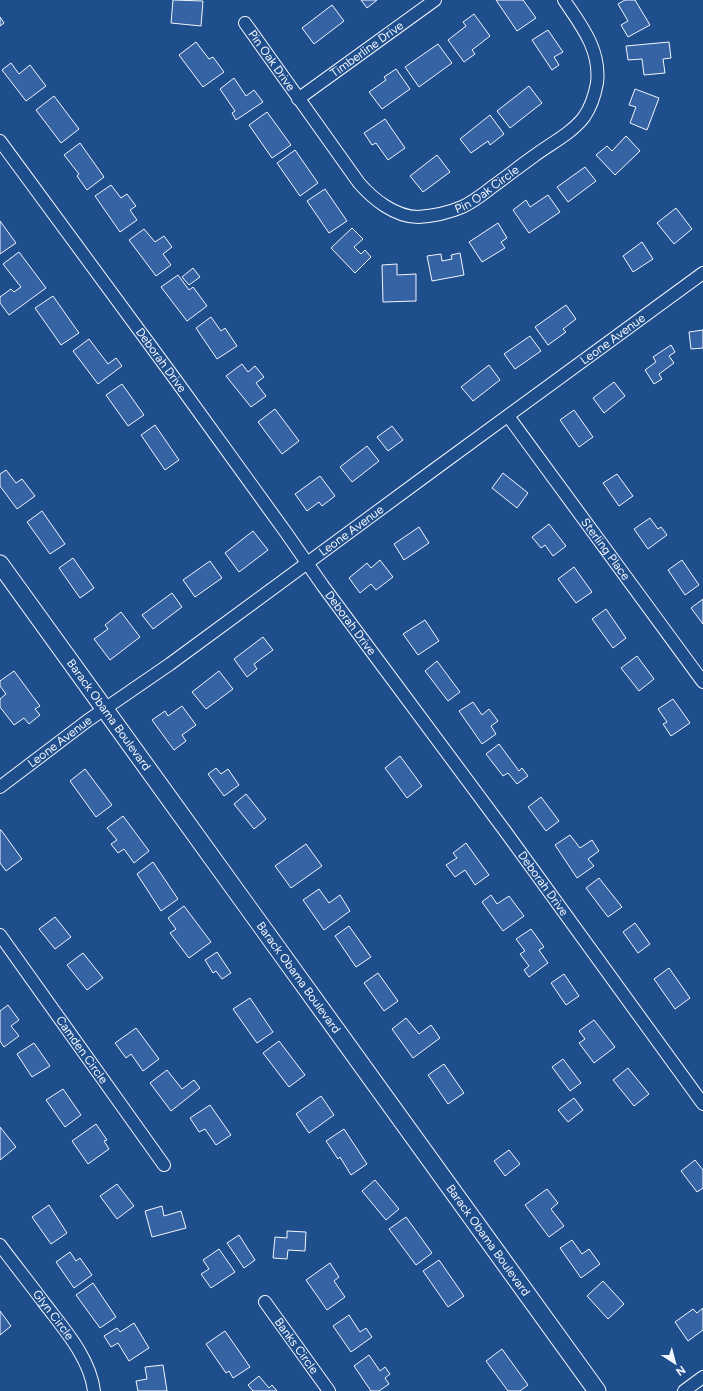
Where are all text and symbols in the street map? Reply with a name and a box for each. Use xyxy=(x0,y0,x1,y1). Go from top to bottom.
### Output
street label: Timberline Drive xyxy=(328,18,407,80)
street label: Pin Oak Drive xyxy=(245,27,298,94)
street label: Pin Oak Circle xyxy=(453,162,522,216)
street label: Leone Avenue xyxy=(578,311,648,367)
street label: Deborah Drive xyxy=(133,325,190,395)
street label: Leone Avenue xyxy=(316,502,387,559)
street label: Sterling Place xyxy=(578,515,633,583)
street label: Deborah Drive xyxy=(322,588,379,658)
street label: Barack Obama Boulevard xyxy=(64,656,154,773)
street label: Leone Avenue xyxy=(25,713,95,770)
street label: Deborah Drive xyxy=(515,848,571,919)
street label: Barack Obama Boulevard xyxy=(254,919,343,1036)
street label: Camden Circle xyxy=(53,1013,111,1087)
street label: Barack Obama Boulevard xyxy=(443,1182,533,1299)
street label: Glyn Circle xyxy=(30,1287,77,1343)
street label: Banks Circle xyxy=(272,1315,322,1377)
north arrow xyxy=(655,1343,695,1383)
text: N xyxy=(673,1363,688,1378)

